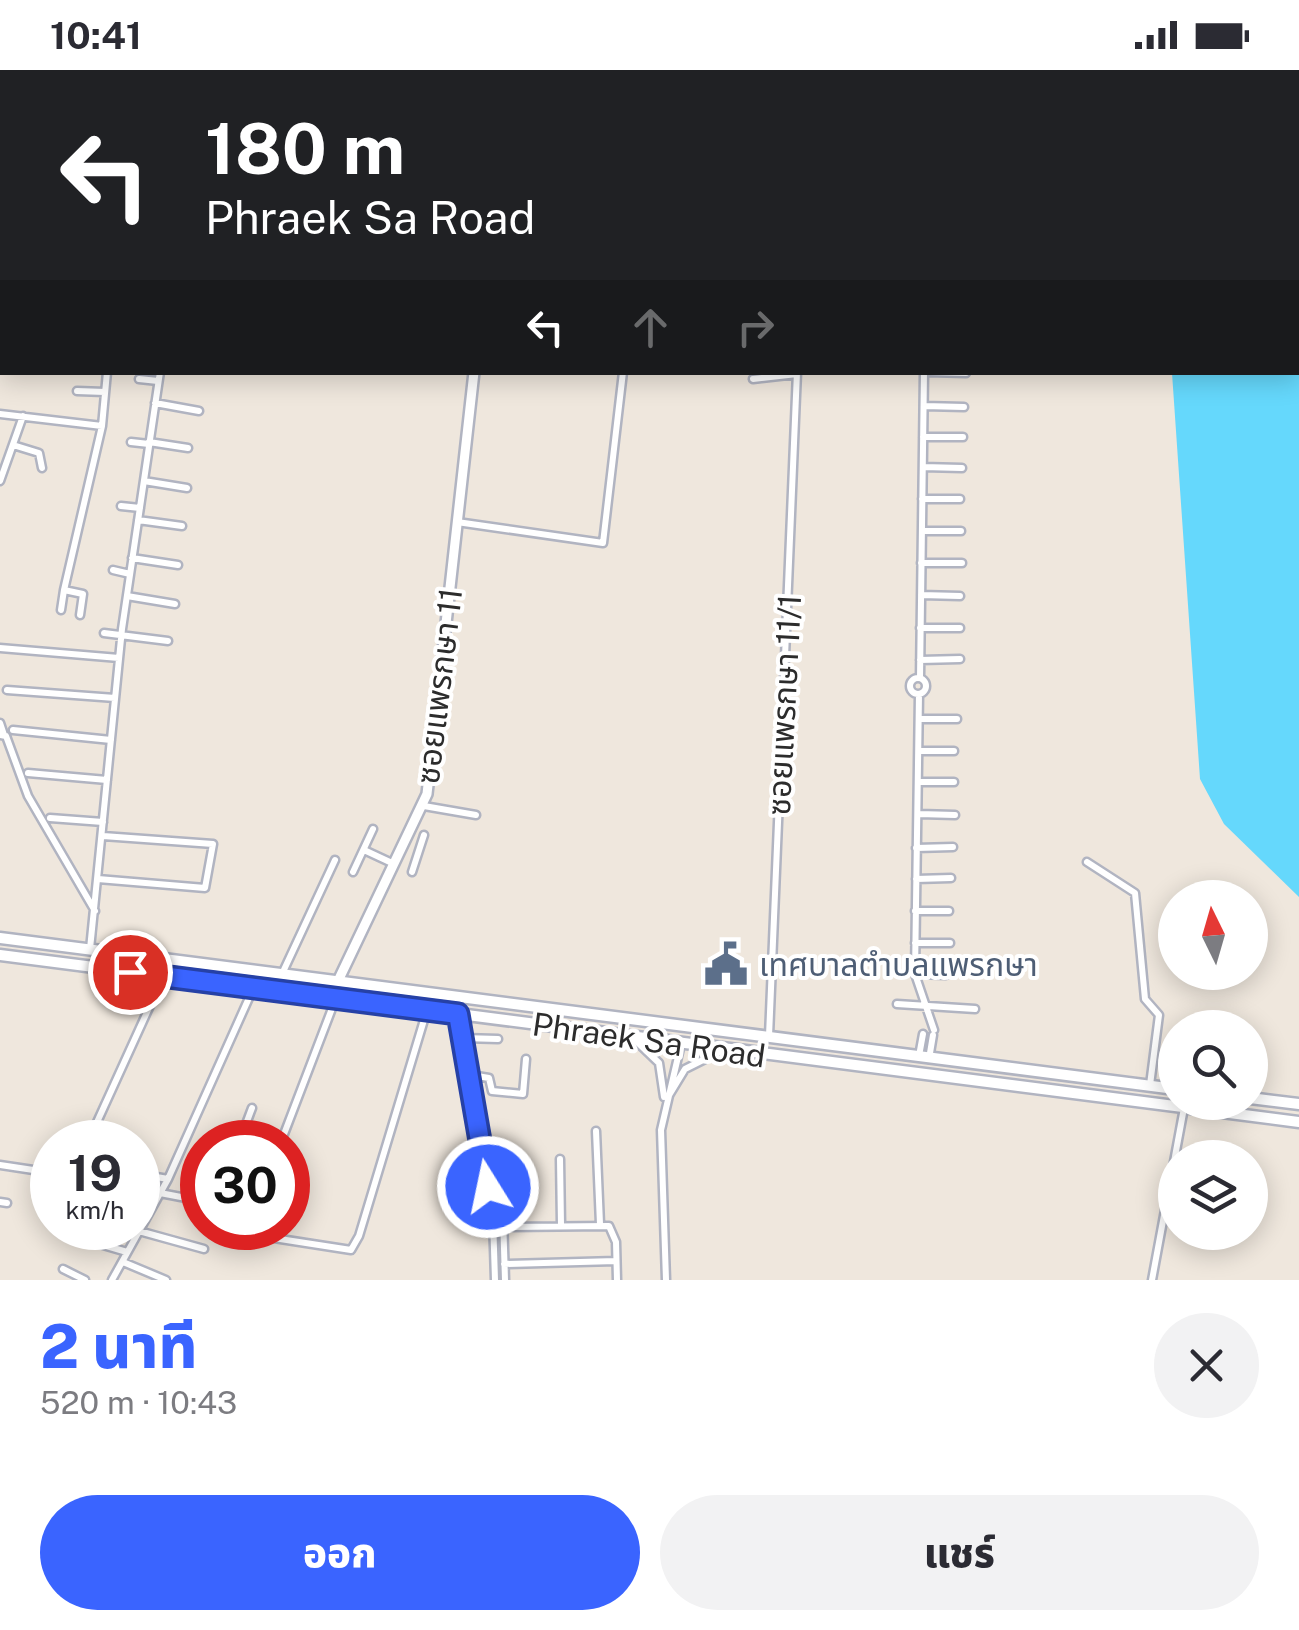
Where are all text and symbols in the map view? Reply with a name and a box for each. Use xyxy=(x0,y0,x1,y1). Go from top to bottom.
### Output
text: 10:41 xyxy=(50,13,142,58)
text: 180 m xyxy=(205,107,405,190)
icon: left xyxy=(40,110,170,240)
text: Phraek Sa Road xyxy=(205,191,535,244)
icon: left xyxy=(518,300,573,355)
icon: ahead xyxy=(623,300,678,355)
icon: right xyxy=(728,300,783,355)
street label: ซอยแพรกษา 11 xyxy=(409,586,469,786)
street label: ซอยแพรกษา 11/1 xyxy=(760,594,808,816)
north arrow xyxy=(1158,880,1268,990)
map controls xyxy=(1158,880,1268,1250)
pin xyxy=(88,930,173,1015)
public building icon: เทศบาลตำบลแพรกษา xyxy=(702,940,750,988)
icon: arrive xyxy=(103,945,158,1000)
place label: เทศบาลตำบลแพรกษา xyxy=(759,946,1038,983)
street label: Phraek Sa Road xyxy=(530,1005,768,1075)
button: search xyxy=(1158,1010,1268,1120)
speed limit sign: 30 xyxy=(180,1120,310,1250)
position arrow xyxy=(436,1135,540,1239)
button: layers xyxy=(1158,1140,1268,1250)
text: 19 xyxy=(68,1143,122,1202)
text: km/h xyxy=(66,1195,124,1225)
text: 2 นาที xyxy=(40,1311,197,1382)
button: close xyxy=(1154,1313,1259,1418)
text: 520 m · 10:43 xyxy=(40,1384,237,1421)
button: ออก xyxy=(40,1495,640,1610)
button: แชร์ xyxy=(660,1495,1259,1610)

